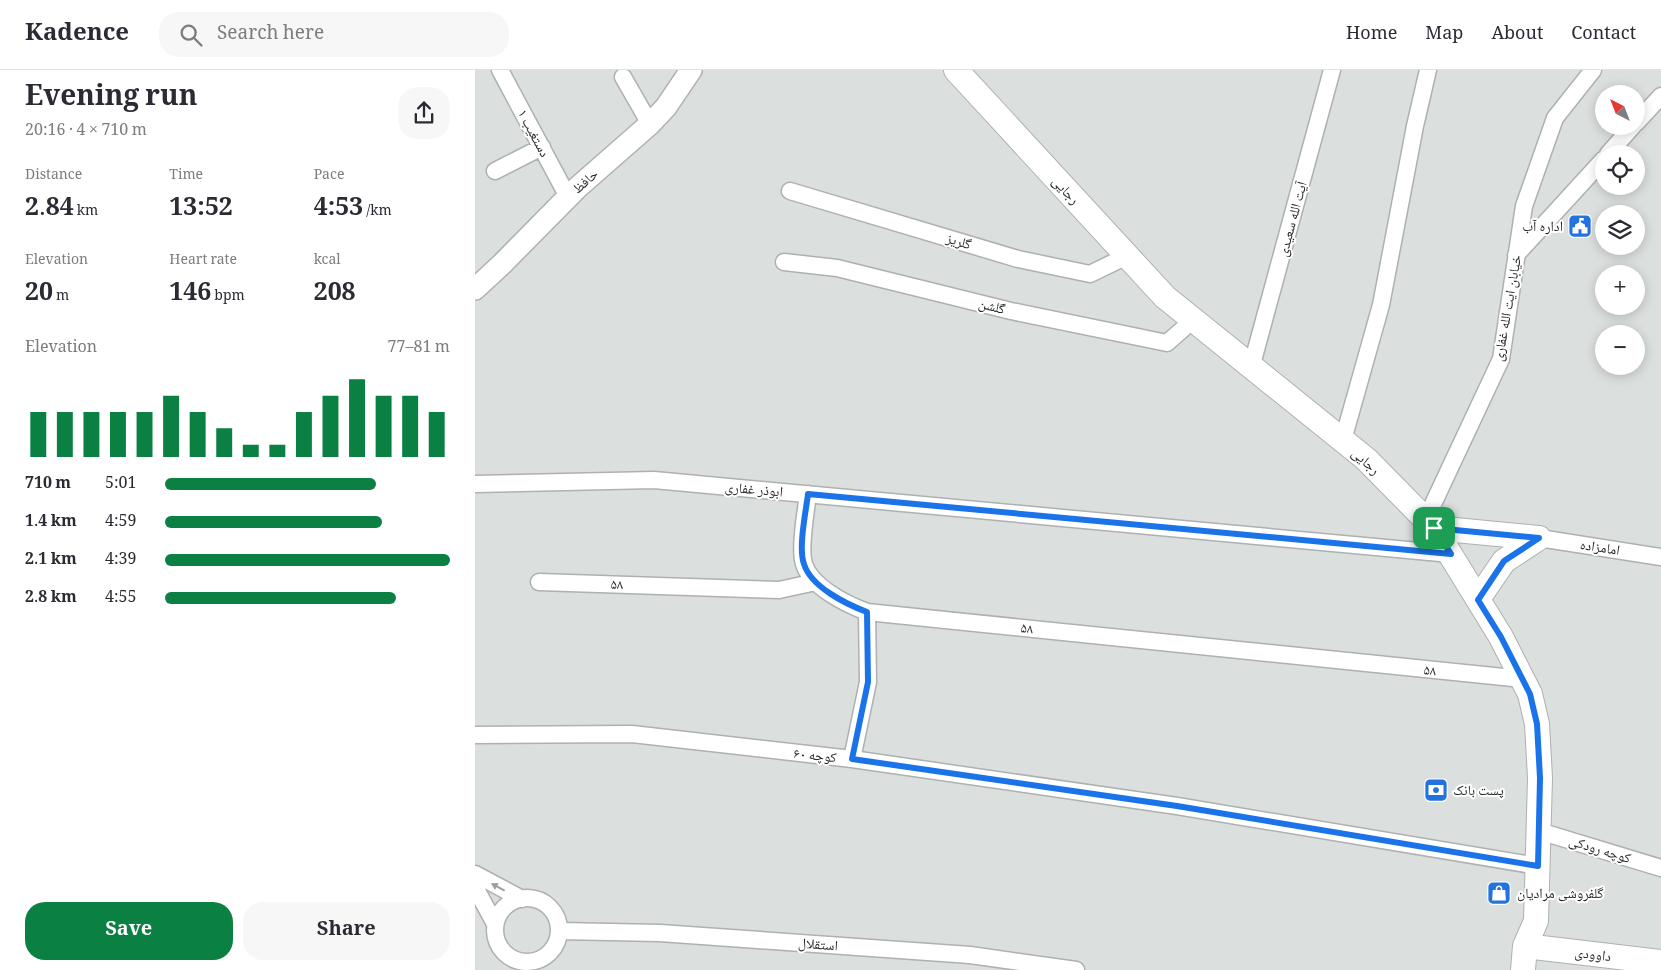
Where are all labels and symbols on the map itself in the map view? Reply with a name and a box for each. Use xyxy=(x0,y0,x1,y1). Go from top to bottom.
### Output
north arrow xyxy=(1595,85,1645,135)
street label: دستغیب ۱ xyxy=(509,105,555,163)
street label: حافظ xyxy=(567,164,605,201)
street label: رجایی xyxy=(1045,171,1084,211)
street label: آیت الله سعیدی xyxy=(1272,179,1316,260)
public building icon: اداره آب xyxy=(1567,213,1593,239)
place label: اداره آب xyxy=(1522,216,1563,240)
street label: گلریز xyxy=(942,227,974,258)
street label: خیابان ایت الله غفاری xyxy=(1488,253,1530,364)
street label: گلشن xyxy=(976,293,1008,323)
street label: رجایی xyxy=(1345,443,1385,482)
street label: ابوذر غفاری xyxy=(724,477,784,505)
pin xyxy=(1413,507,1455,549)
street label: امامزاده xyxy=(1578,534,1621,564)
street label: ۵۸ xyxy=(610,574,624,598)
street label: ۵۸ xyxy=(1019,617,1034,643)
street label: ۵۸ xyxy=(1422,659,1437,685)
street label: کوچه ۶۰ xyxy=(792,743,838,771)
bank icon: پست بانک xyxy=(1423,777,1449,803)
place label: پست بانک xyxy=(1453,780,1504,804)
street label: کوچه رودکی xyxy=(1565,830,1634,872)
shop icon: گلفروشی مرادیان xyxy=(1486,880,1512,906)
one-way arrow xyxy=(491,883,505,891)
place label: گلفروشی مرادیان xyxy=(1517,883,1604,907)
street label: استقلال xyxy=(797,933,839,959)
street label: داوودی xyxy=(1573,942,1613,970)

